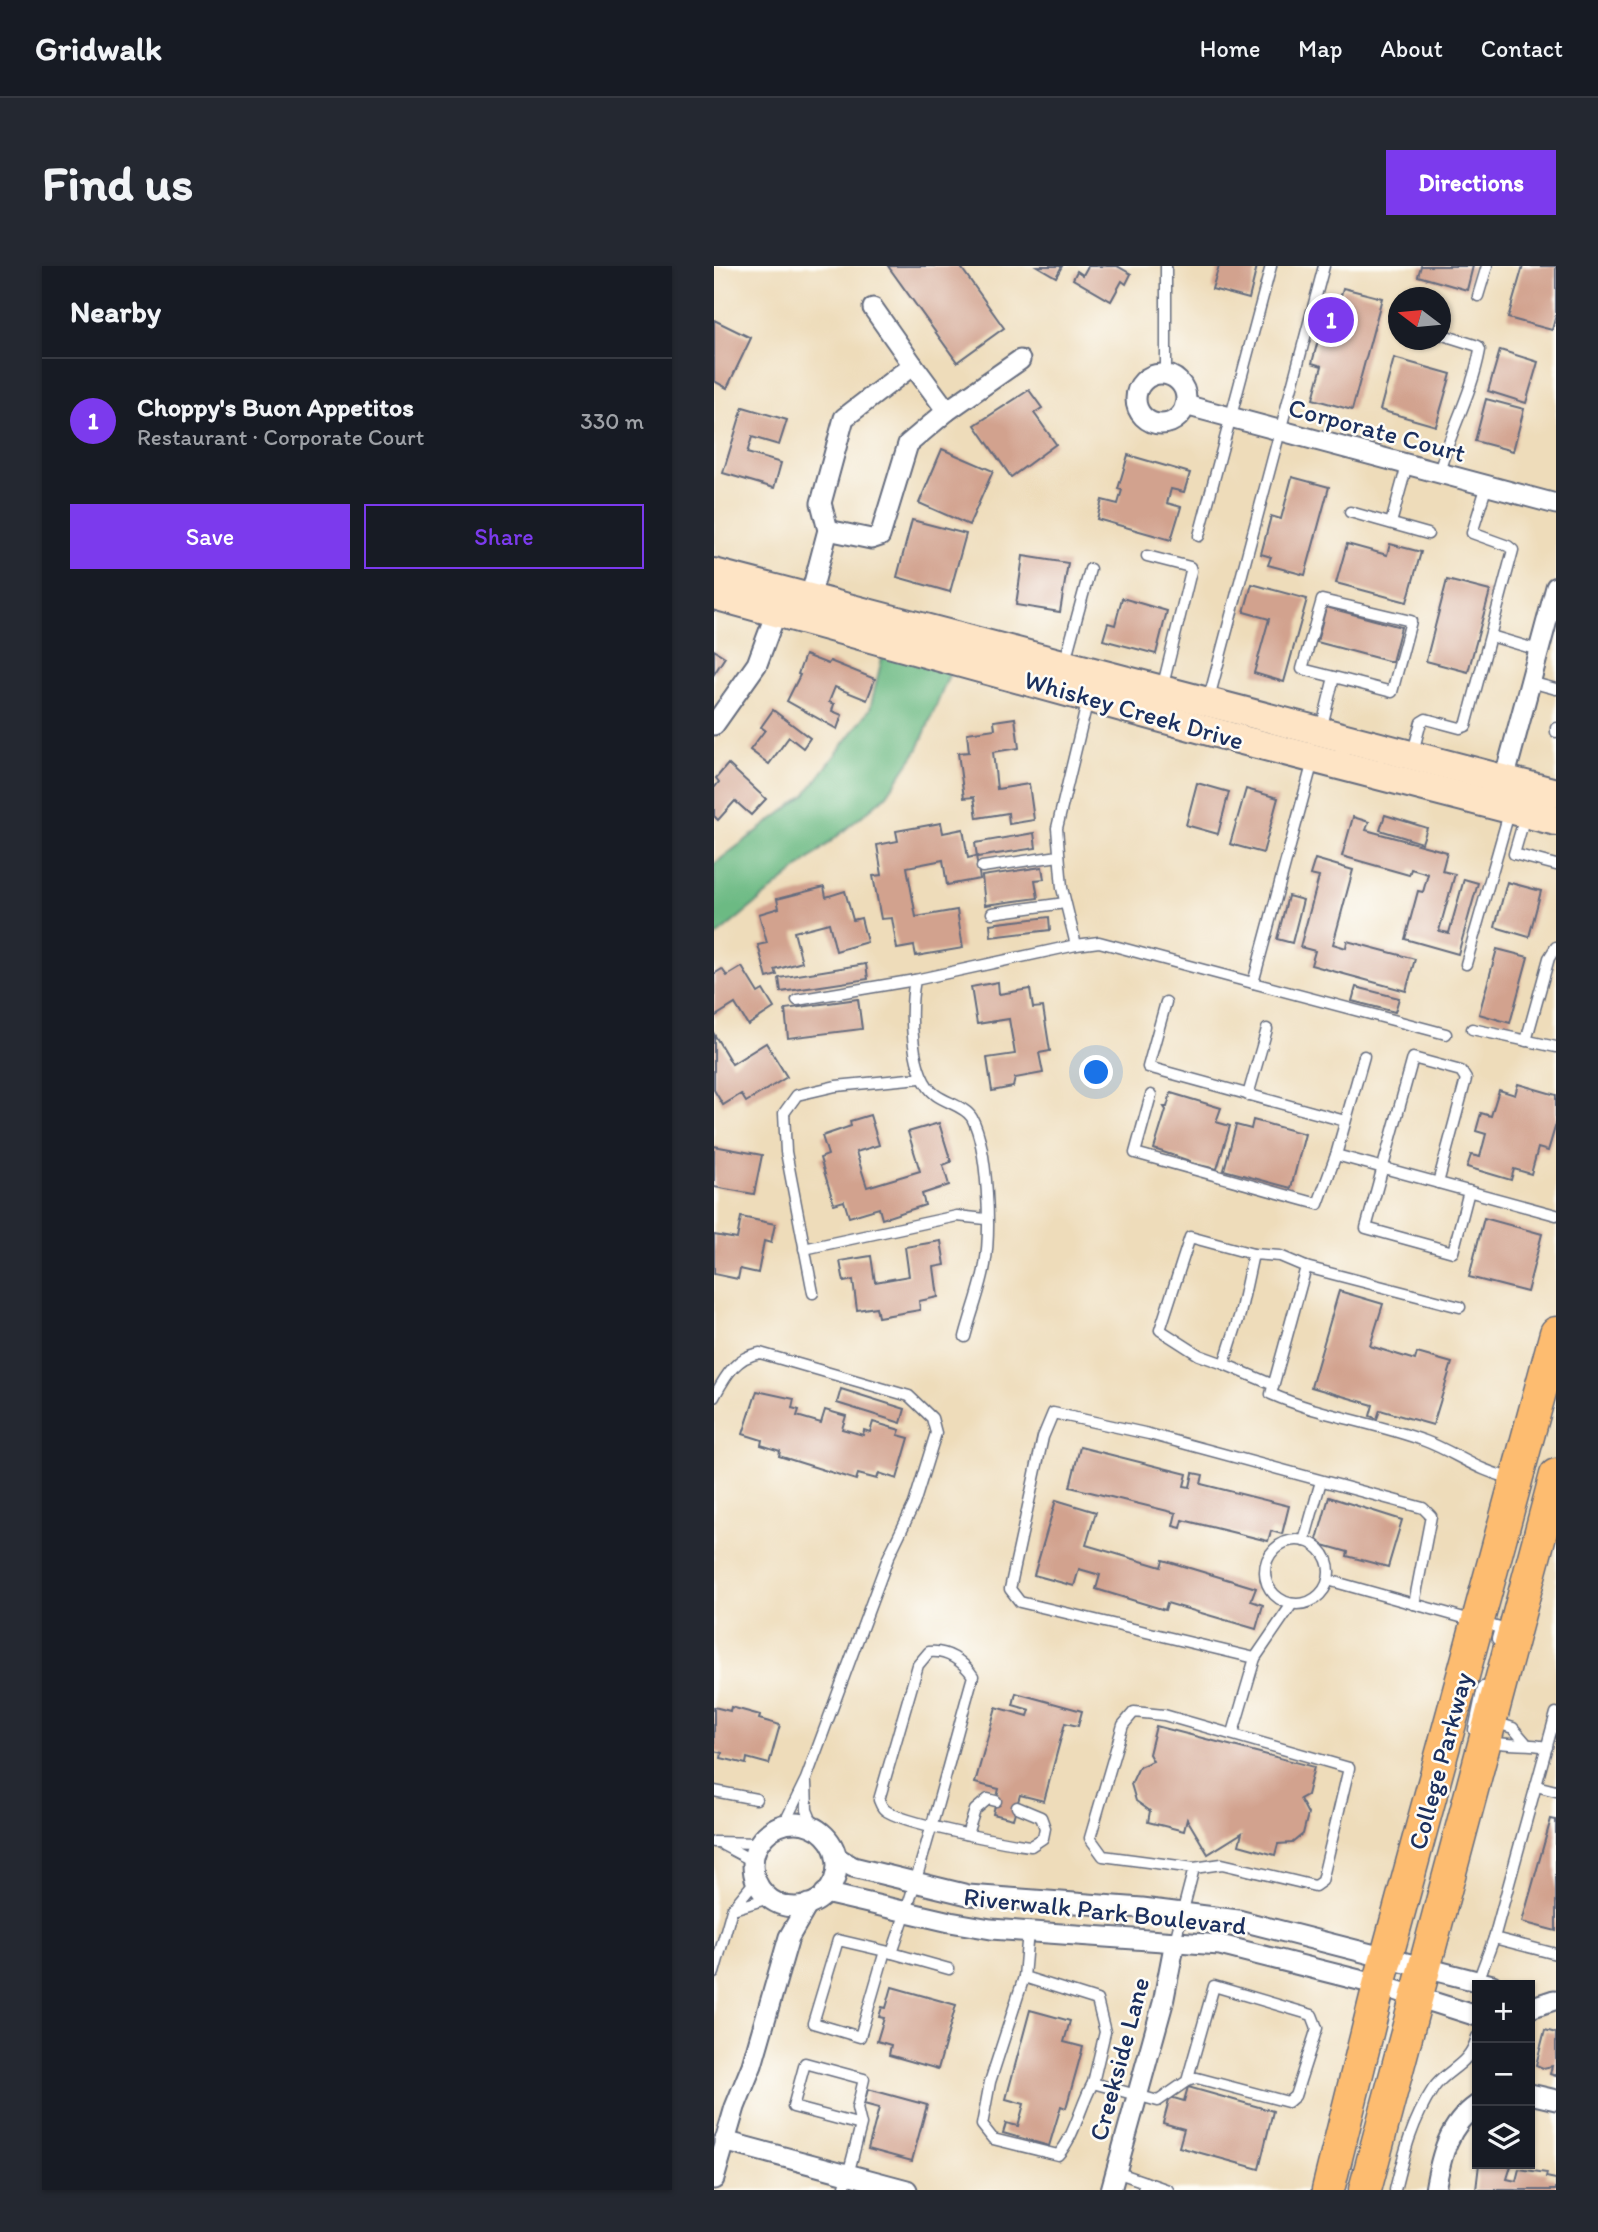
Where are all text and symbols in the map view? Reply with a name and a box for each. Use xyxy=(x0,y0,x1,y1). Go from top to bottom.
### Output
text: Gridwalk xyxy=(35,29,162,68)
text: Home xyxy=(1200,34,1260,63)
text: Map xyxy=(1298,34,1342,63)
text: About xyxy=(1380,34,1443,63)
text: Contact xyxy=(1481,34,1563,63)
button: Directions xyxy=(1386,150,1556,215)
text: Find us xyxy=(42,153,193,212)
north arrow xyxy=(1388,287,1451,350)
text: Nearby xyxy=(70,293,161,330)
pin: 1 xyxy=(1308,294,1354,346)
text: Choppy's Buon Appetitos xyxy=(137,391,414,423)
street label: Corporate Court xyxy=(1285,391,1469,469)
text: 1 xyxy=(88,407,98,435)
text: 330 m xyxy=(580,407,644,435)
text: Restaurant · Corporate Court xyxy=(137,423,424,451)
button: Save xyxy=(70,504,350,569)
button: Share xyxy=(364,504,644,569)
street label: Whiskey Creek Drive xyxy=(1020,663,1248,757)
your location xyxy=(1079,1055,1113,1089)
street label: College Parkway xyxy=(1401,1669,1479,1853)
street label: Riverwalk Park Boulevard xyxy=(962,1880,1248,1942)
street label: Creekside Lane xyxy=(1082,1974,1156,2144)
map controls xyxy=(1472,1980,1535,2169)
button: + xyxy=(1472,1980,1535,2043)
button: − xyxy=(1472,2043,1535,2106)
button: layers xyxy=(1472,2106,1535,2169)

